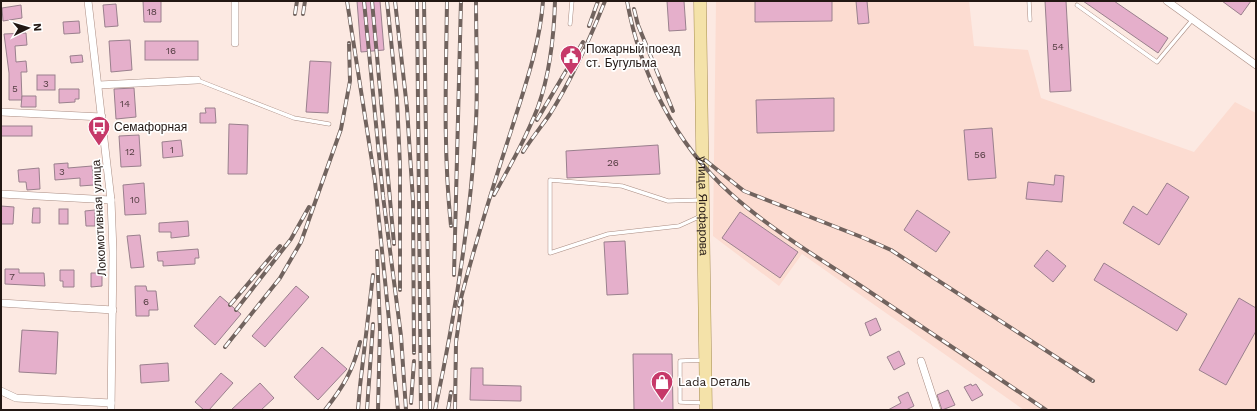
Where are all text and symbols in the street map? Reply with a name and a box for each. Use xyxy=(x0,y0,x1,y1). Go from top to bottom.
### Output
house number: 18 xyxy=(147,6,157,17)
north arrow xyxy=(8,8,48,48)
text: N xyxy=(31,23,44,32)
house number: 54 xyxy=(1052,41,1064,52)
place label: Пожарный поезд ст. Бугульма xyxy=(586,42,680,70)
public building icon: Пожарный поезд ст. Бугульма xyxy=(558,43,584,76)
house number: 16 xyxy=(166,45,176,56)
house number: 3 xyxy=(43,78,49,89)
house number: 5 xyxy=(12,83,18,94)
house number: 14 xyxy=(120,98,130,109)
bus stop icon: Семафорная xyxy=(86,114,112,147)
place label: Семафорная xyxy=(114,120,187,134)
house number: 1 xyxy=(170,144,174,155)
house number: 12 xyxy=(125,146,135,157)
house number: 56 xyxy=(974,149,986,160)
street label: улица Ягофарова xyxy=(695,156,711,256)
house number: 26 xyxy=(607,157,619,168)
street label: Локомотивная улица xyxy=(89,159,109,277)
house number: 3 xyxy=(59,166,65,177)
house number: 10 xyxy=(130,194,140,205)
house number: 7 xyxy=(9,271,15,282)
house number: 6 xyxy=(143,296,149,307)
shop icon: Lada Dеталь xyxy=(649,369,675,402)
place label: Lada Dеталь xyxy=(678,375,750,389)

